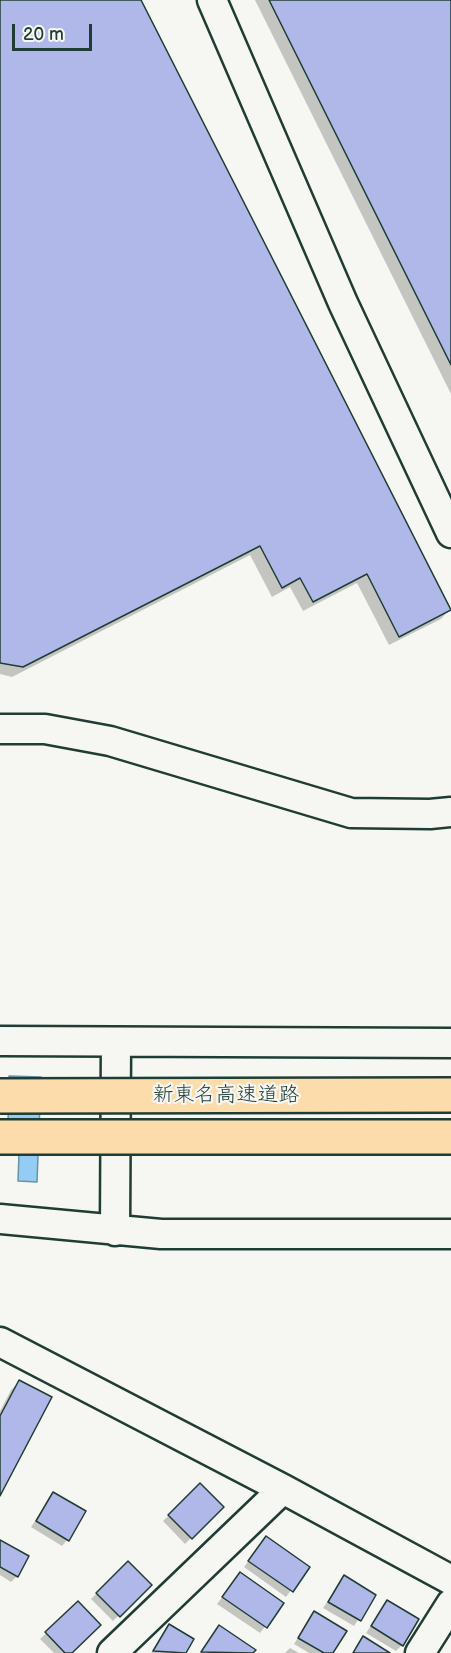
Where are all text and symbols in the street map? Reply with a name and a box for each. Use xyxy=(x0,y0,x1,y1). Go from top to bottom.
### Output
scale bar xyxy=(15,12,94,50)
text: 20 m xyxy=(23,24,64,45)
street label: 新東名高速道路 xyxy=(153,1083,299,1109)

